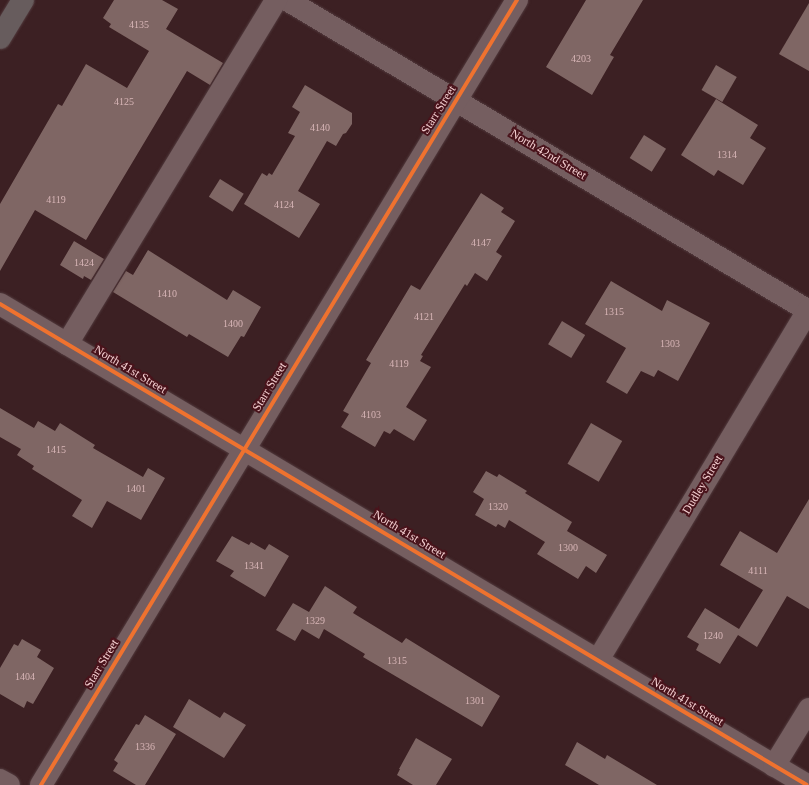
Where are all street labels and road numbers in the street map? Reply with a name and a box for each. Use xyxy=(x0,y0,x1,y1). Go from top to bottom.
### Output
street label: Starr Street xyxy=(419,83,459,137)
street label: North 42nd Street xyxy=(507,127,589,183)
street label: North 41st Street xyxy=(91,343,169,397)
street label: Starr Street xyxy=(250,360,290,414)
street label: Dudley Street xyxy=(680,453,726,517)
street label: North 41st Street xyxy=(370,508,448,562)
street label: Starr Street xyxy=(82,637,122,691)
street label: North 41st Street xyxy=(648,675,726,729)

